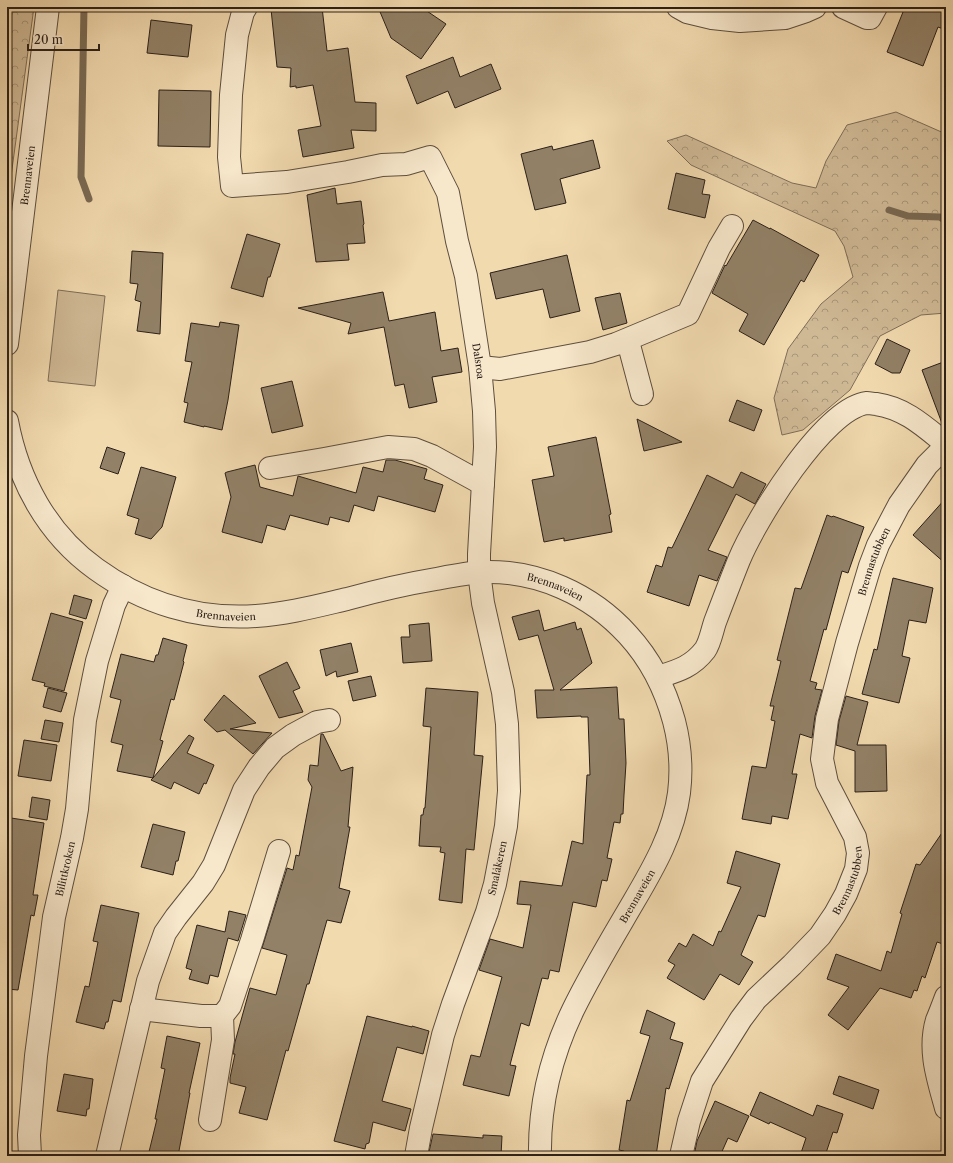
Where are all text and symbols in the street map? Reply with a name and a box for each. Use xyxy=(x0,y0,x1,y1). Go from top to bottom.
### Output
scale bar xyxy=(28,26,99,52)
text: 20 m xyxy=(34,32,63,47)
street label: Brennaveien xyxy=(18,144,38,206)
street label: Dalsroa xyxy=(469,342,487,380)
street label: Brennastubben xyxy=(855,524,894,597)
street label: Brennaveien xyxy=(526,570,586,604)
street label: Brennaveien xyxy=(195,607,257,624)
street label: Bilittkroken xyxy=(53,839,78,898)
street label: Smalåkeren xyxy=(485,839,510,897)
street label: Brennastubben xyxy=(830,844,865,917)
street label: Brennaveien xyxy=(617,866,658,925)

